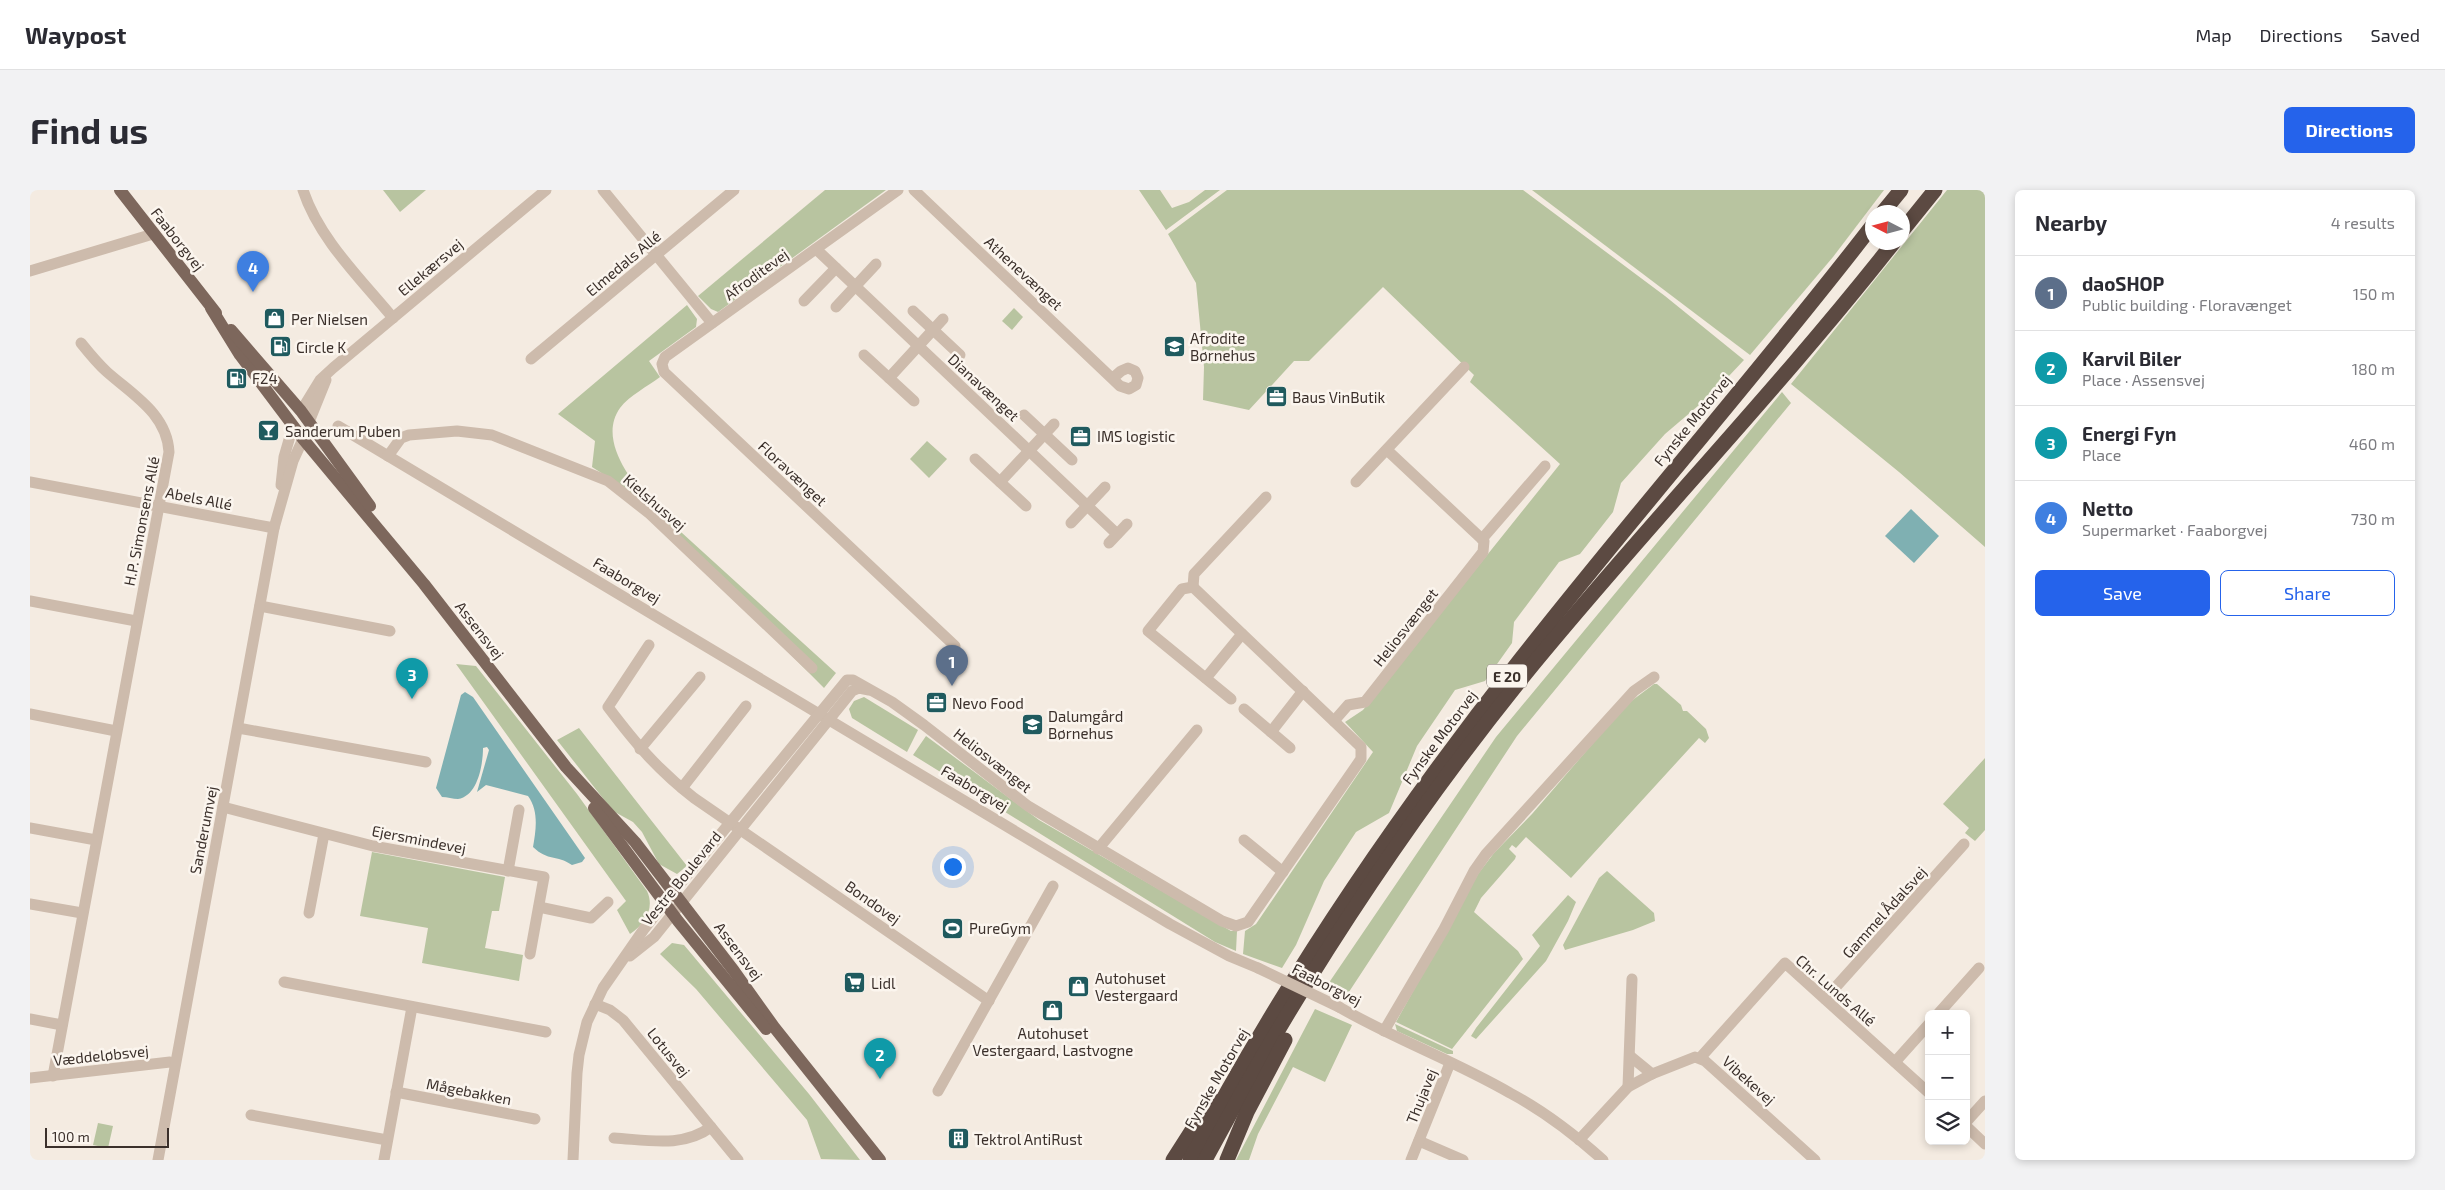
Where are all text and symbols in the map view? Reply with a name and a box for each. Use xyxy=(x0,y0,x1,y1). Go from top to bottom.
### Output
text: Waypost xyxy=(25,20,126,49)
text: Map xyxy=(2195,24,2232,46)
text: Directions xyxy=(2260,24,2343,46)
text: Saved xyxy=(2371,24,2420,46)
button: Directions xyxy=(2284,107,2415,153)
text: Find us xyxy=(30,109,148,151)
street label: Faaborgvej xyxy=(147,204,208,275)
north arrow xyxy=(1865,205,1910,250)
text: Nearby xyxy=(2035,210,2107,235)
text: 4 results xyxy=(2331,213,2395,232)
street label: Elmedals Allé xyxy=(582,226,664,300)
street label: Athenevænget xyxy=(981,232,1067,314)
street label: Ellekærsvej xyxy=(394,235,467,300)
street label: Afroditevej xyxy=(720,245,792,304)
pin: 4 xyxy=(237,251,269,292)
text: daoSHOP xyxy=(2082,272,2164,295)
text: 1 xyxy=(2048,284,2054,303)
text: 150 m xyxy=(2353,284,2395,303)
text: Public building · Floravænget xyxy=(2082,295,2292,314)
shop icon: Per Nielsen xyxy=(263,307,287,331)
place label: Per Nielsen xyxy=(291,310,368,328)
place label: Afrodite Børnehus xyxy=(1190,329,1256,364)
fuel station icon: Circle K xyxy=(268,335,292,359)
school or university icon: Afrodite Børnehus xyxy=(1162,335,1186,359)
place label: Circle K xyxy=(296,338,346,356)
text: Karvil Biler xyxy=(2082,347,2181,370)
street label: Dianavænget xyxy=(945,350,1023,425)
text: 2 xyxy=(2046,359,2056,378)
text: 180 m xyxy=(2352,359,2395,378)
fuel station icon: F24 xyxy=(224,366,248,390)
place label: F24 xyxy=(252,369,278,387)
text: Place · Assensvej xyxy=(2082,370,2205,389)
street label: Fynske Motorvej xyxy=(1650,371,1735,470)
office icon: Baus VinButik xyxy=(1264,385,1288,409)
place label: Baus VinButik xyxy=(1292,388,1386,406)
bar icon: Sanderum Puben xyxy=(257,419,281,443)
place label: Sanderum Puben xyxy=(285,422,401,440)
text: Energi Fyn xyxy=(2082,422,2176,445)
office icon: IMS logistic xyxy=(1069,424,1093,448)
place label: IMS logistic xyxy=(1097,427,1175,445)
text: 3 xyxy=(2046,434,2056,453)
text: 460 m xyxy=(2349,434,2395,453)
street label: Floravænget xyxy=(755,437,831,509)
text: Place xyxy=(2082,445,2121,464)
street label: H.P. Simonsens Allé xyxy=(120,455,162,587)
street label: Kielshusvej xyxy=(619,470,690,535)
street label: Abels Allé xyxy=(164,483,234,513)
text: Netto xyxy=(2082,497,2133,520)
text: 4 xyxy=(2046,509,2056,528)
text: 730 m xyxy=(2351,509,2395,528)
text: Supermarket · Faaborgvej xyxy=(2082,520,2267,539)
street label: Faaborgvej xyxy=(590,553,664,608)
button: Save xyxy=(2035,570,2210,616)
button: Share xyxy=(2220,570,2395,616)
street label: Heliosvænget xyxy=(1369,584,1441,670)
street label: Assensvej xyxy=(451,597,508,663)
pin: 1 xyxy=(936,645,968,686)
pin: 3 xyxy=(396,658,428,699)
road number: E 20 xyxy=(1487,664,1527,688)
street label: Fynske Motorvej xyxy=(1398,687,1481,788)
office icon: Nevo Food xyxy=(924,691,948,715)
place label: Nevo Food xyxy=(952,694,1024,712)
place label: Dalumgård Børnehus xyxy=(1048,707,1123,742)
school or university icon: Dalumgård Børnehus xyxy=(1020,713,1044,737)
street label: Heliosvænget xyxy=(950,724,1036,796)
street label: Faaborgvej xyxy=(938,761,1012,816)
street label: Sanderumvej xyxy=(186,784,221,876)
street label: Ejersmindevej xyxy=(370,821,468,858)
street label: Vestre Boulevard xyxy=(637,827,725,929)
your location xyxy=(940,854,966,880)
street label: Gammel Ådalsvej xyxy=(1838,863,1931,962)
street label: Bondovej xyxy=(841,876,904,928)
sports icon: PureGym xyxy=(941,916,965,940)
street label: Assensvej xyxy=(710,918,767,984)
place label: PureGym xyxy=(969,919,1031,937)
street label: Chr. Lunds Allé xyxy=(1792,950,1880,1030)
street label: Faaborgvej xyxy=(1289,959,1365,1010)
place label: Autohuset Vestergaard xyxy=(1095,969,1178,1004)
supermarket icon: Lidl xyxy=(843,971,867,995)
place label: Lidl xyxy=(871,974,896,992)
shop icon: Autohuset Vestergaard xyxy=(1067,975,1091,999)
shop icon: Autohuset Vestergaard, Lastvogne xyxy=(1041,998,1065,1022)
map controls xyxy=(1925,1010,1970,1145)
button: + xyxy=(1925,1010,1970,1055)
street label: Lotusvej xyxy=(643,1024,694,1081)
place label: Autohuset Vestergaard, Lastvogne xyxy=(973,1024,1133,1059)
street label: Fynske Motorvej xyxy=(1180,1025,1253,1132)
pin: 2 xyxy=(864,1038,896,1079)
street label: Væddeløbsvej xyxy=(52,1041,150,1070)
street label: Vibekevej xyxy=(1718,1052,1779,1109)
button: − xyxy=(1925,1055,1970,1100)
street label: Thujavej xyxy=(1402,1066,1441,1126)
street label: Mågebakken xyxy=(425,1074,513,1108)
button: layers xyxy=(1925,1100,1970,1145)
scale bar xyxy=(45,1125,169,1148)
building icon: Tektrol AntiRust xyxy=(946,1127,970,1151)
text: 100 m xyxy=(52,1128,90,1145)
place label: Tektrol AntiRust xyxy=(974,1130,1083,1148)

